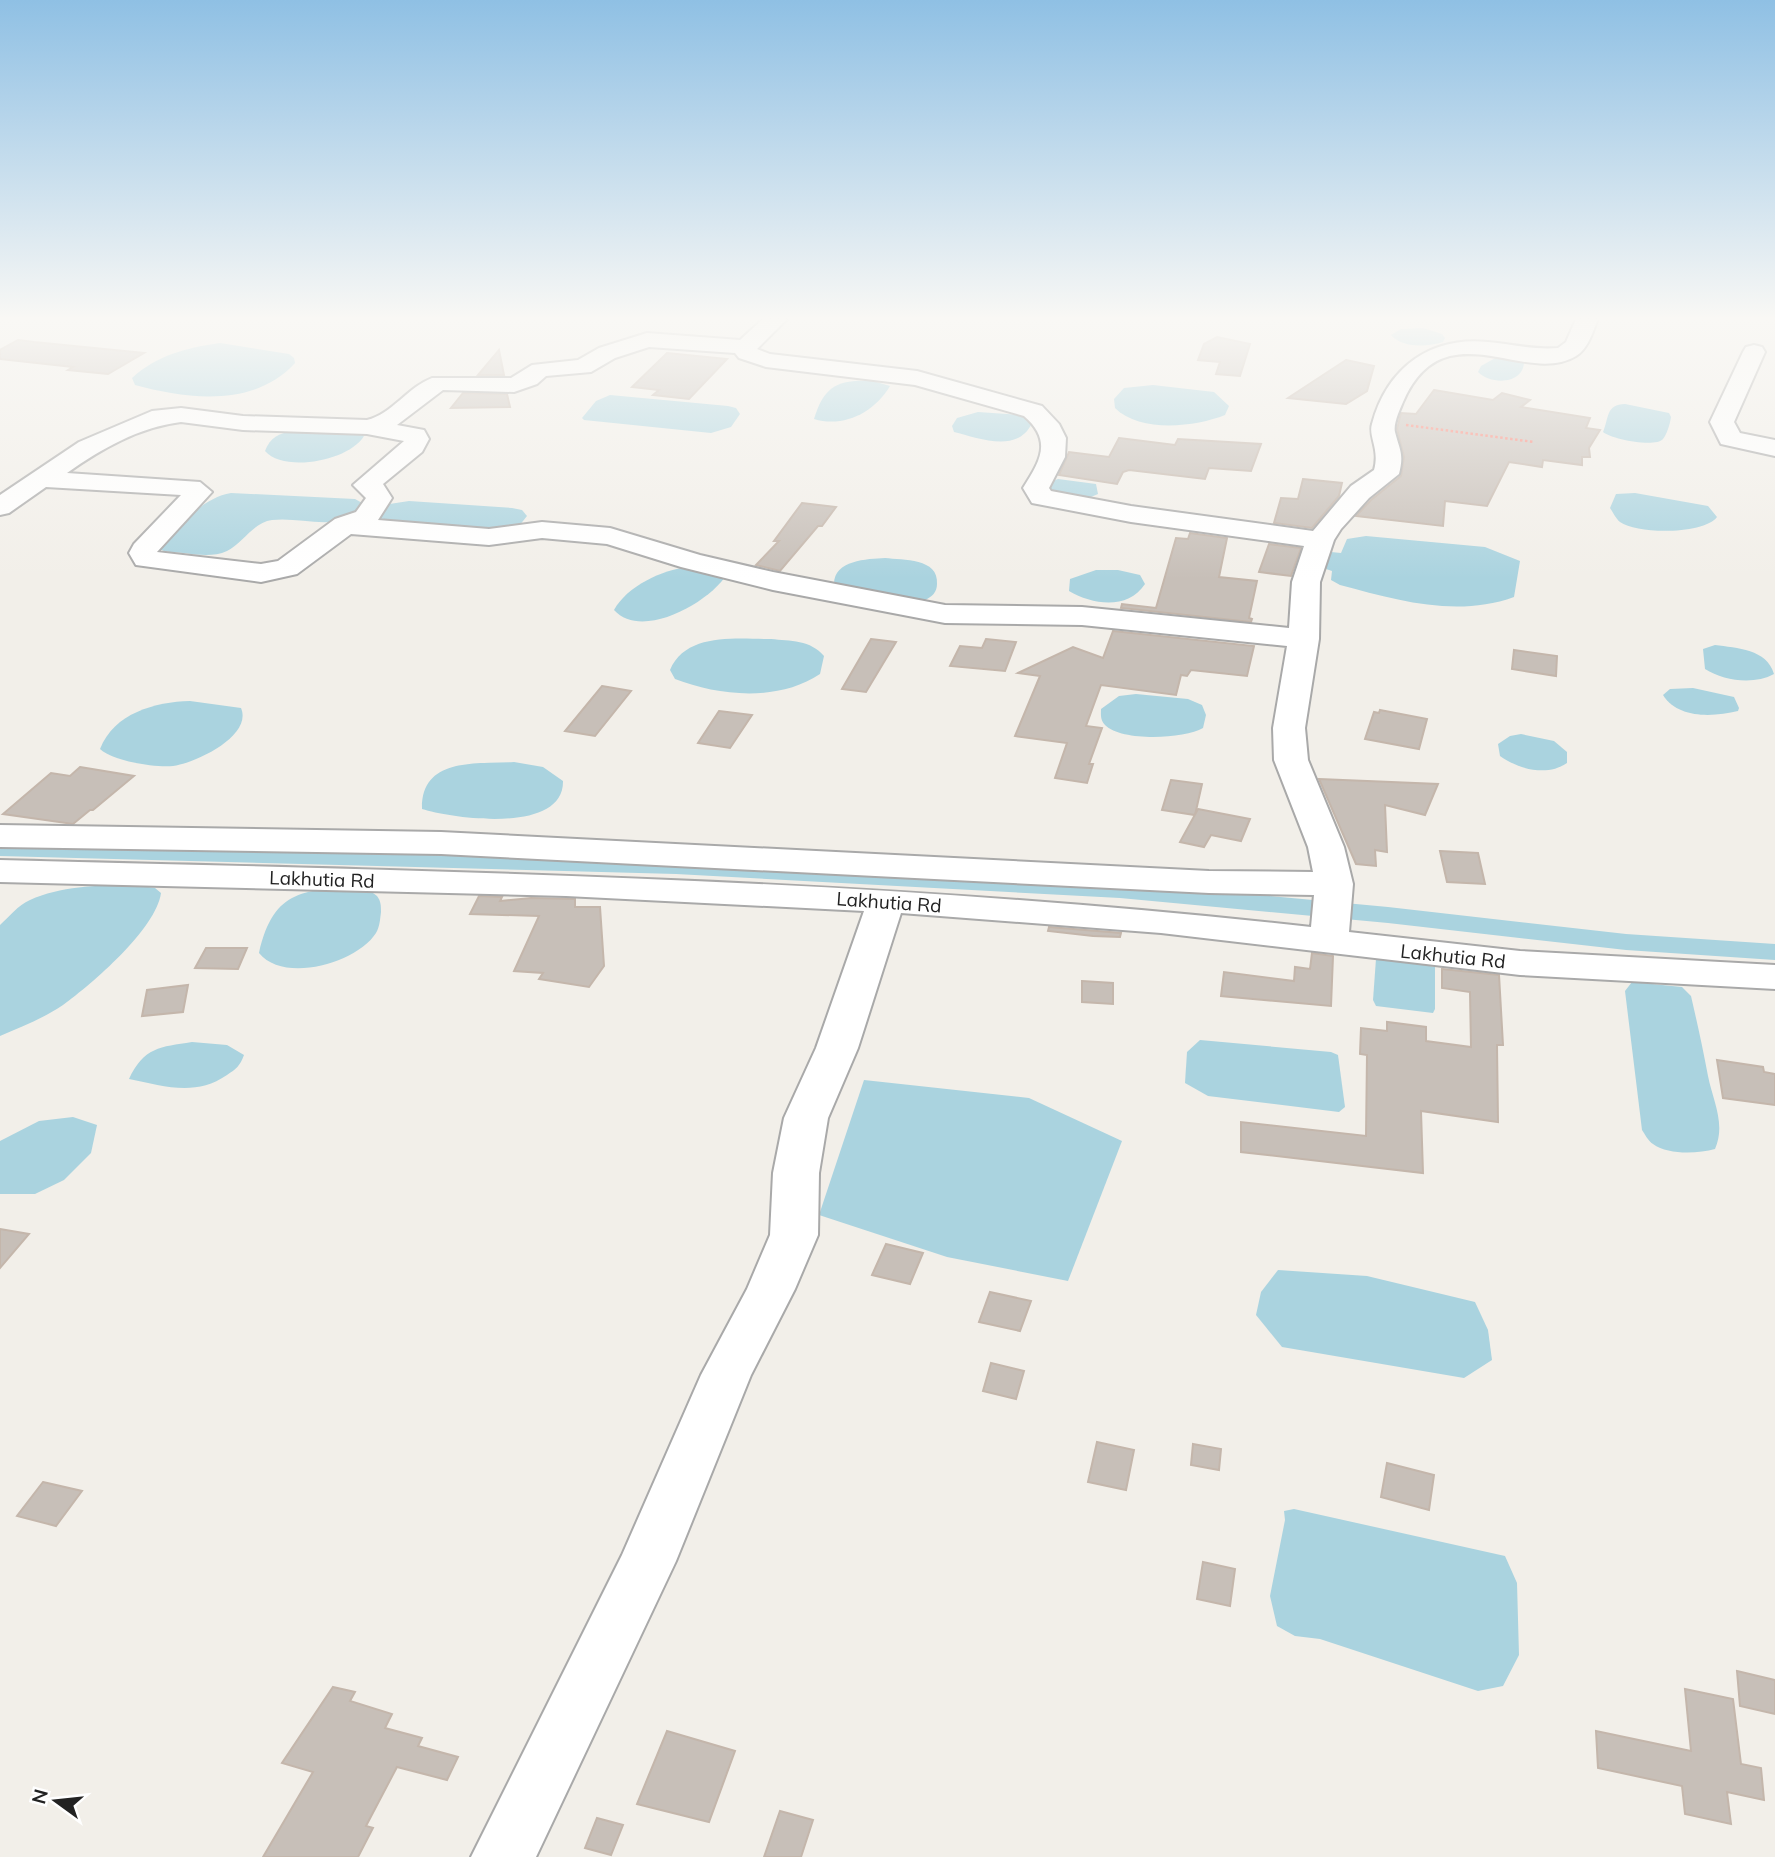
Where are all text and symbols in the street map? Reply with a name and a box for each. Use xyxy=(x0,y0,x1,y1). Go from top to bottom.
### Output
street label: Lakhutia Rd xyxy=(269,865,375,893)
street label: Lakhutia Rd xyxy=(836,886,942,918)
street label: Lakhutia Rd xyxy=(1399,939,1507,973)
north arrow xyxy=(21,1766,91,1836)
text: N xyxy=(26,1787,53,1807)

